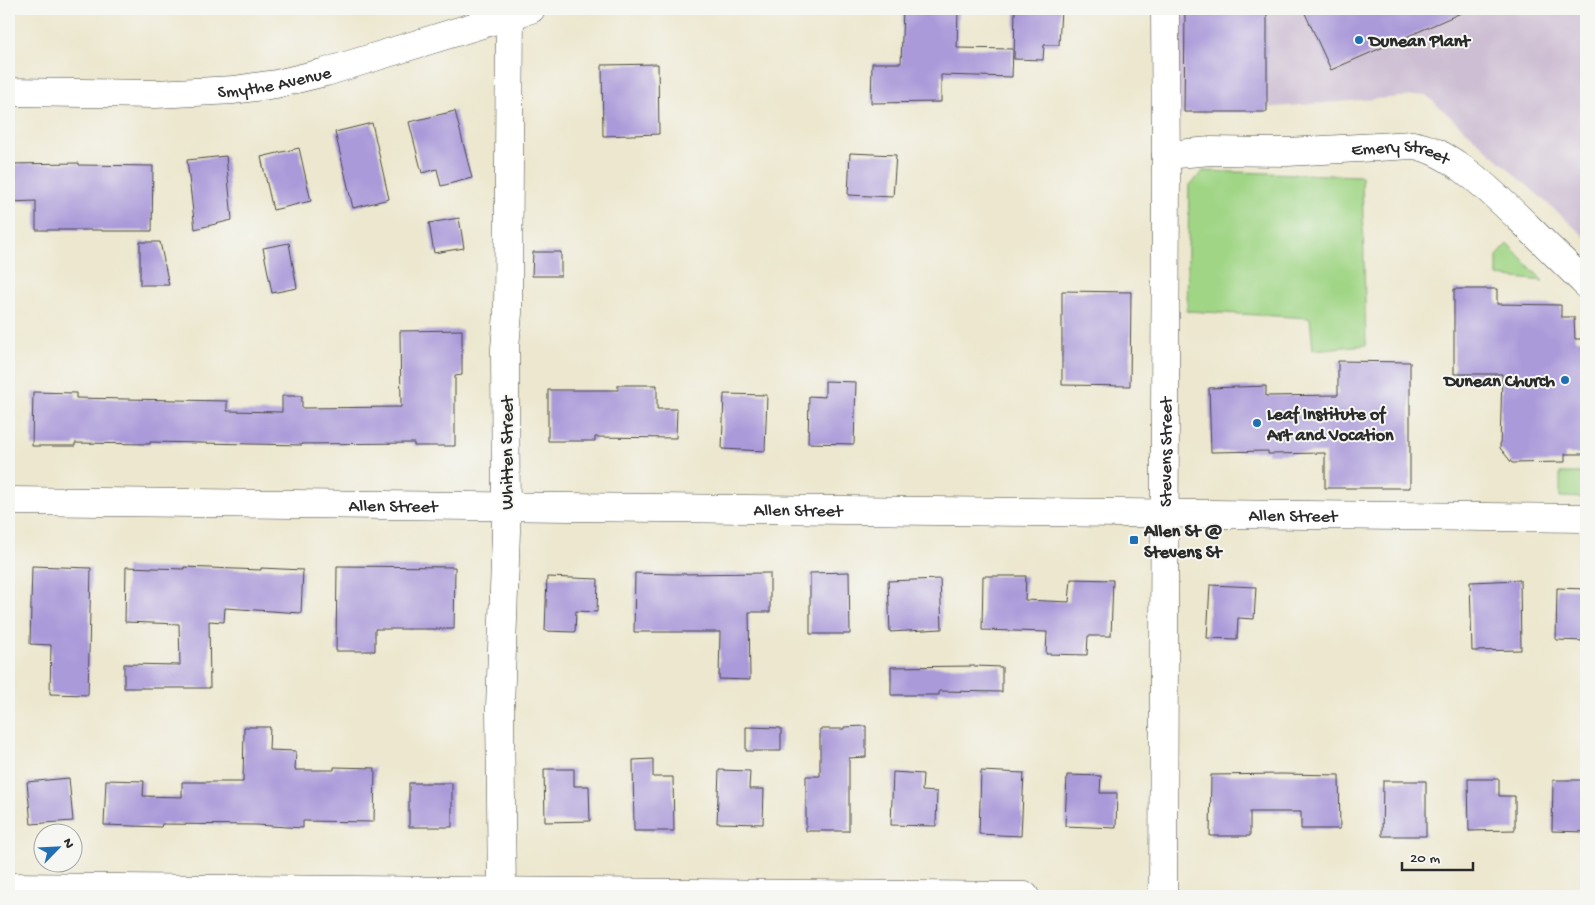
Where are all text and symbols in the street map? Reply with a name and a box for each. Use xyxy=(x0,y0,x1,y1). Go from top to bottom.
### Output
place label: Dunean Plant xyxy=(1367,32,1471,53)
marker: Dunean Plant xyxy=(1353,34,1365,46)
street label: Smythe Avenue xyxy=(217,63,334,104)
street label: Emery Street xyxy=(1351,137,1454,171)
place label: Dunean Church xyxy=(1442,372,1555,393)
marker: Dunean Church xyxy=(1559,374,1571,386)
street label: Whitten Street xyxy=(498,395,519,510)
street label: Stevens Street xyxy=(1157,395,1178,507)
place label: Leaf Institute of Art and Vocation xyxy=(1266,405,1394,447)
marker: Leaf Institute of Art and Vocation xyxy=(1251,417,1263,429)
street label: Allen Street xyxy=(348,497,439,519)
street label: Allen Street xyxy=(753,501,844,523)
street label: Allen Street xyxy=(1248,506,1339,528)
place label: Allen St @ Stevens St xyxy=(1143,522,1223,564)
marker: Allen St @ Stevens St xyxy=(1128,534,1140,546)
north arrow xyxy=(32,822,82,872)
text: N xyxy=(58,836,77,851)
scale bar xyxy=(1402,840,1474,872)
text: 20 m xyxy=(1410,850,1440,868)

